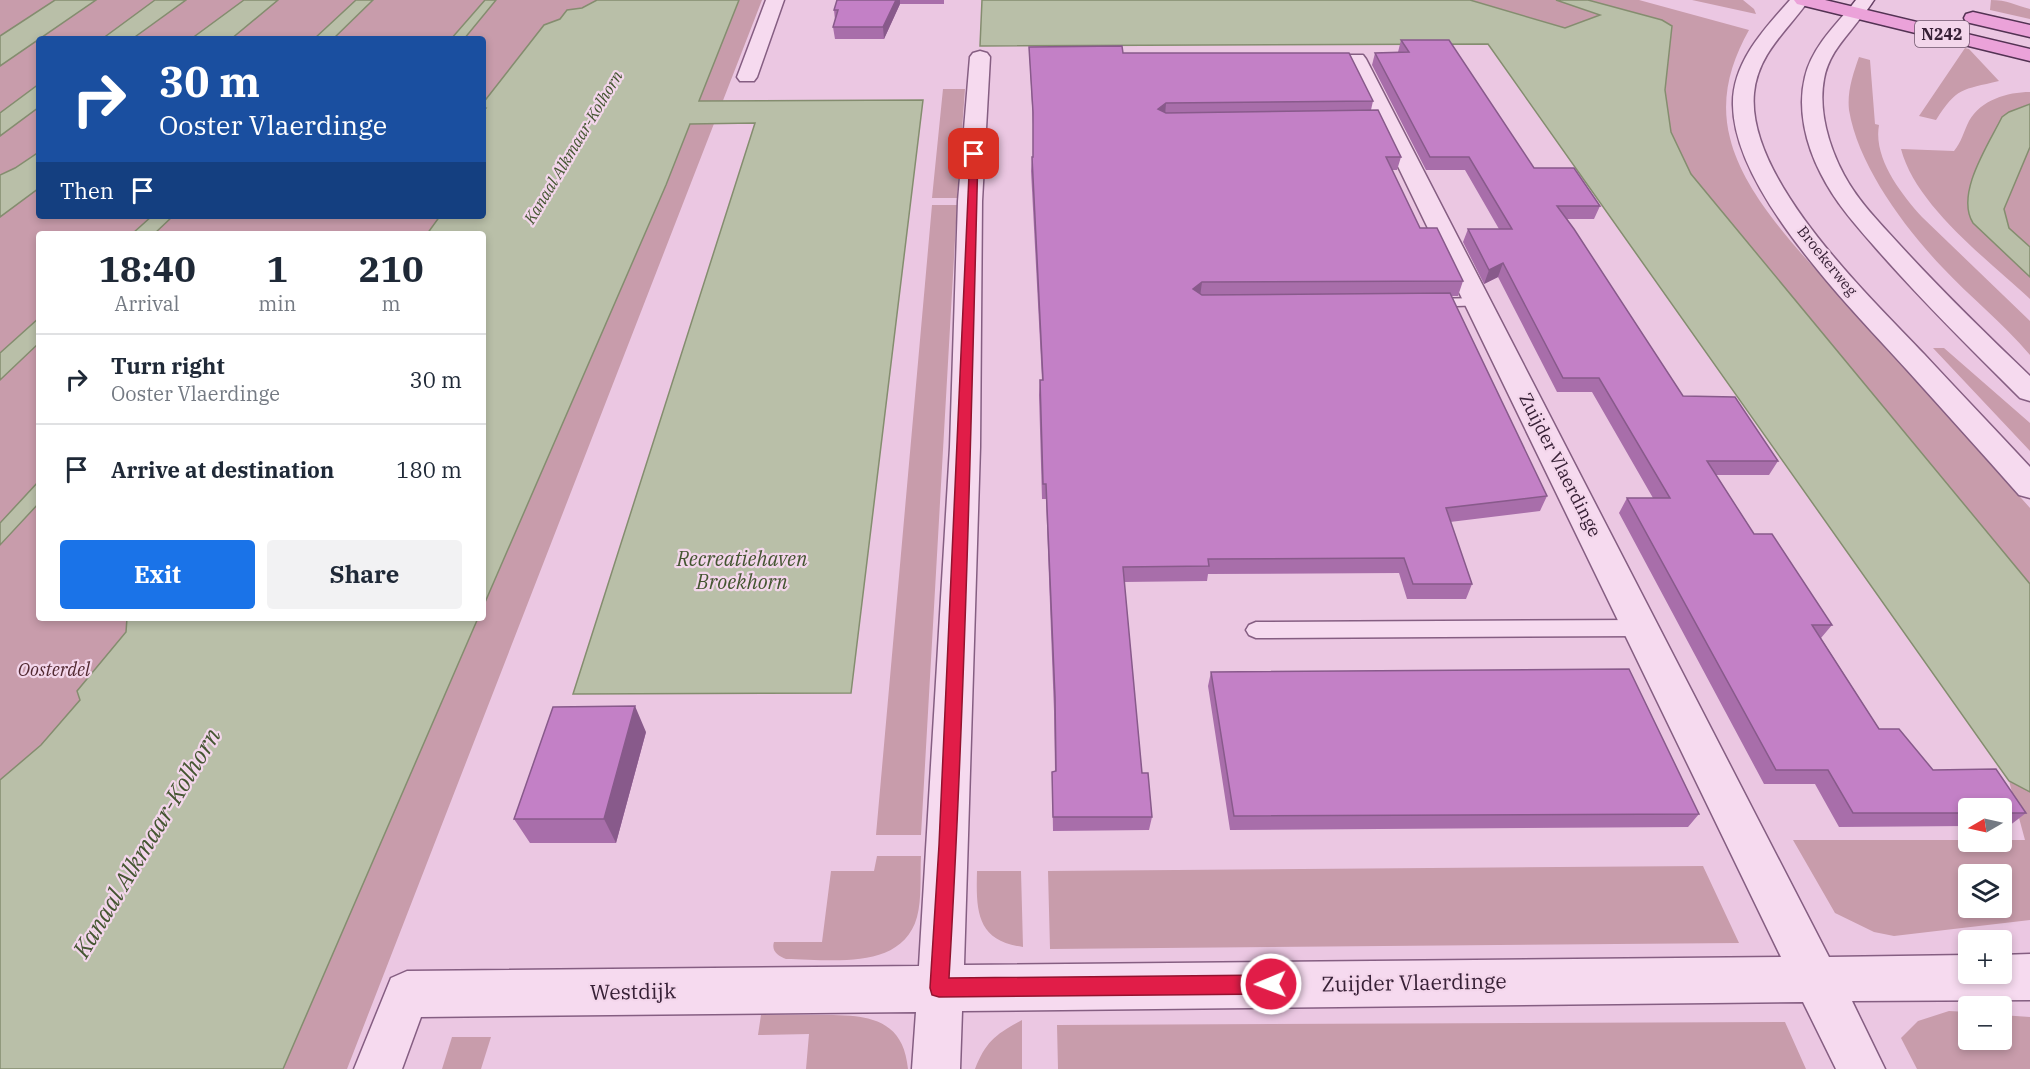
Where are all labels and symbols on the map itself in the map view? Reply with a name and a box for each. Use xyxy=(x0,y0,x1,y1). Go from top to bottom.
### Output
road number: N242 xyxy=(1915,21,1969,47)
water label: Kanaal Alkmaar-Kolhorn xyxy=(519,67,627,228)
pin xyxy=(948,128,999,179)
street label: Broekerweg xyxy=(1793,222,1861,300)
street label: Zuijder Vlaerdinge xyxy=(1514,389,1607,541)
water label: Recreatiehaven Broekhorn xyxy=(676,545,808,595)
park label: Oosterdel xyxy=(18,658,91,681)
water label: Kanaal Alkmaar-Kolhorn xyxy=(64,721,228,964)
north arrow xyxy=(1958,798,2012,852)
position arrow xyxy=(1239,952,1303,1016)
street label: Zuijder Vlaerdinge xyxy=(1321,966,1507,998)
street label: Westdijk xyxy=(590,976,677,1006)

